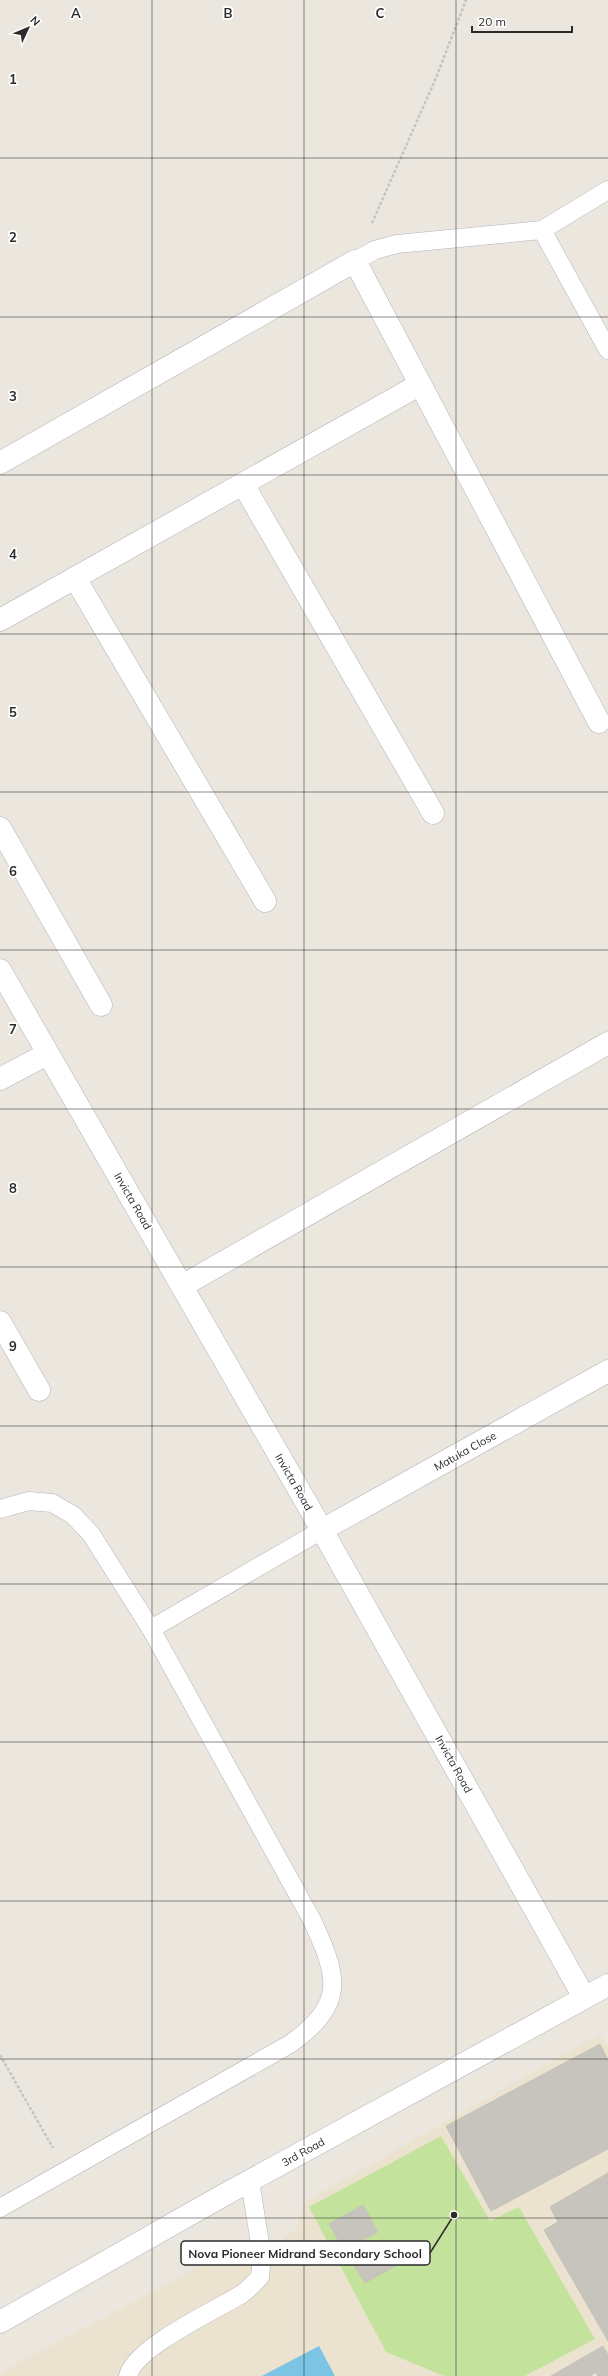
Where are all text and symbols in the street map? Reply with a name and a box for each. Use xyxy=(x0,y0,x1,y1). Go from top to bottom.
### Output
text: A xyxy=(71,5,81,21)
text: B xyxy=(224,5,233,21)
text: C xyxy=(376,5,385,21)
north arrow xyxy=(8,8,48,48)
scale bar xyxy=(472,8,572,34)
text: N xyxy=(27,13,43,29)
text: 20 m xyxy=(478,14,506,29)
text: 1 xyxy=(9,71,17,87)
text: 2 xyxy=(9,229,17,245)
text: 3 xyxy=(9,388,17,404)
text: 4 xyxy=(9,546,17,562)
text: 5 xyxy=(9,704,17,720)
text: 6 xyxy=(9,863,17,879)
text: 7 xyxy=(9,1021,17,1037)
street label: Invicta Road xyxy=(111,1170,155,1232)
text: 8 xyxy=(9,1180,17,1196)
text: 9 xyxy=(9,1338,17,1354)
street label: Matuka Close xyxy=(431,1428,499,1474)
street label: Invicta Road xyxy=(272,1451,316,1513)
street label: Invicta Road xyxy=(433,1733,475,1795)
street label: 3rd Road xyxy=(279,2134,327,2170)
callout: Nova Pioneer Midrand Secondary School xyxy=(181,2241,430,2265)
text: Nova Pioneer Midrand Secondary School xyxy=(188,2246,422,2261)

